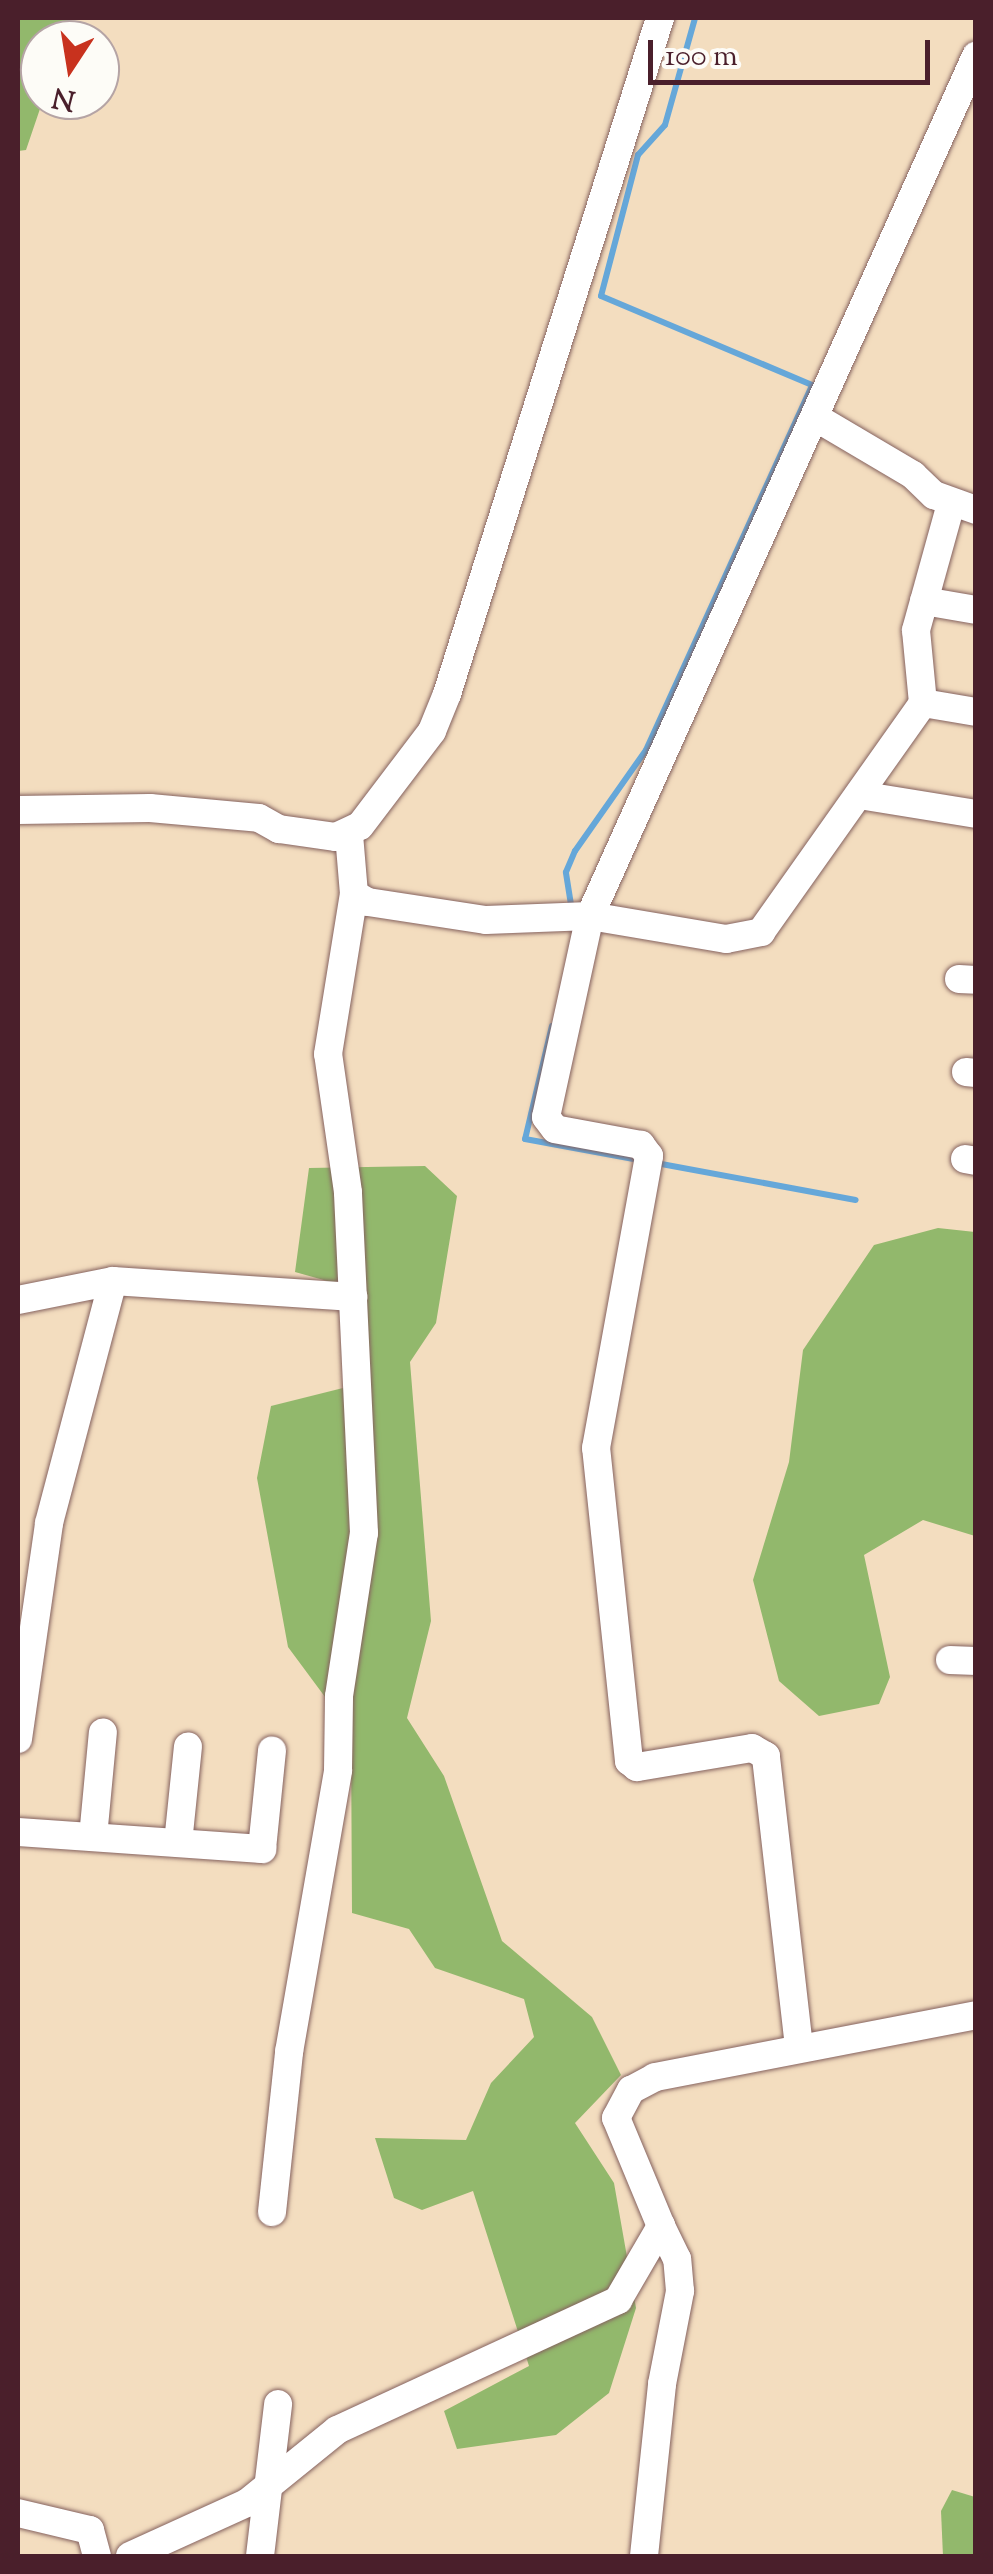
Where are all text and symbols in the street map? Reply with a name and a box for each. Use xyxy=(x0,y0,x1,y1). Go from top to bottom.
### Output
north arrow xyxy=(20,20,120,120)
scale bar xyxy=(653,20,936,82)
text: 100 m xyxy=(665,36,738,79)
text: N xyxy=(49,76,79,119)

